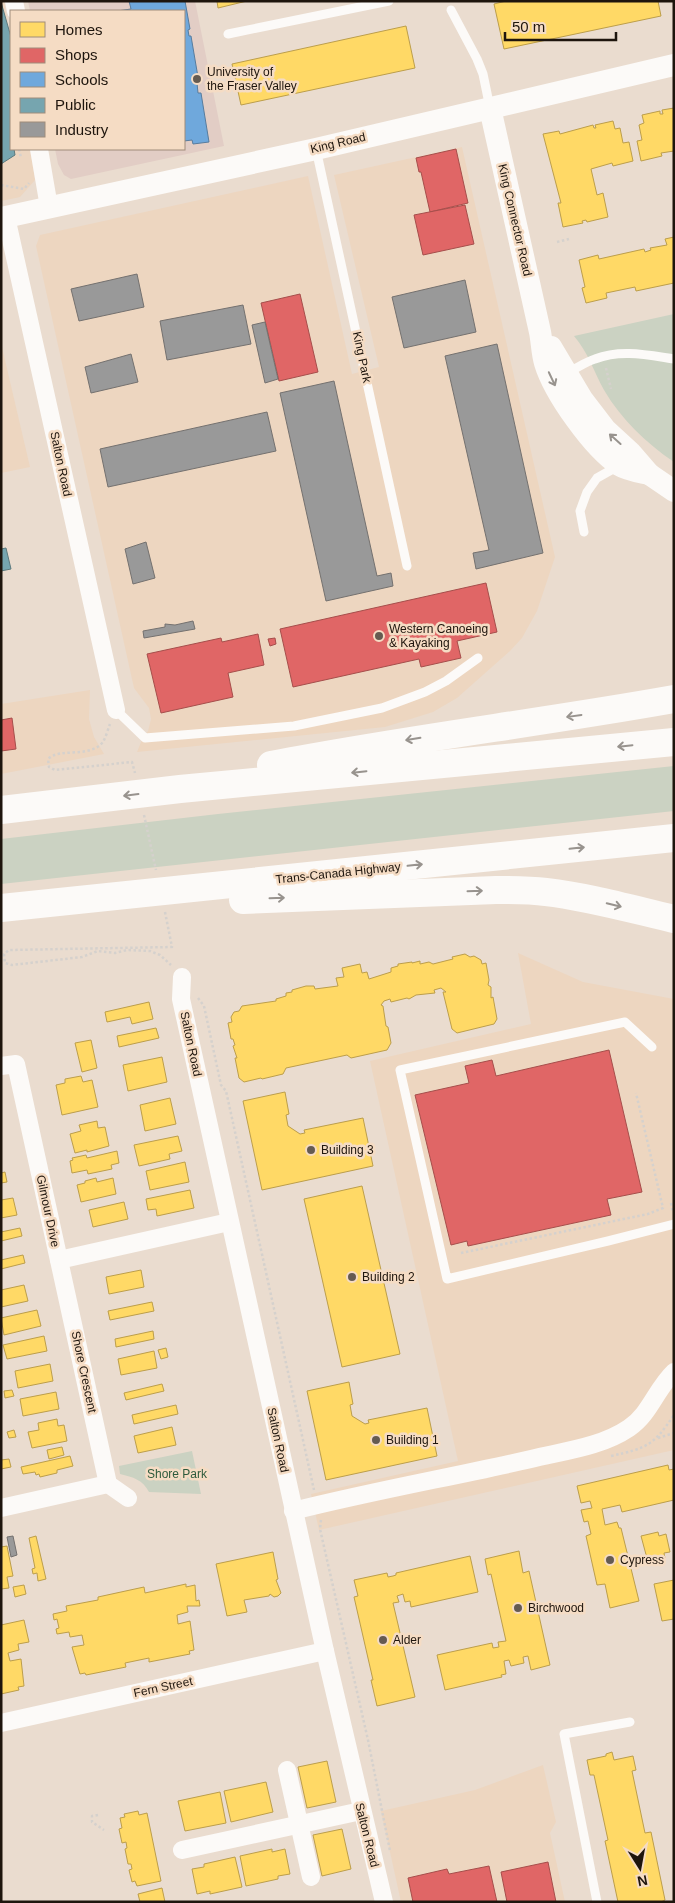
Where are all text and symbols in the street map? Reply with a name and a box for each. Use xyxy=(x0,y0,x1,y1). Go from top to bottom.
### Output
legend xyxy=(10,10,185,150)
scale bar xyxy=(505,10,616,42)
text: 50 m xyxy=(512,18,545,35)
text: Homes xyxy=(55,21,103,38)
text: Shops xyxy=(55,46,98,63)
place label: University of the Fraser Valley xyxy=(207,65,297,93)
text: Schools xyxy=(55,71,108,88)
marker: University of the Fraser Valley xyxy=(191,73,203,85)
text: Public xyxy=(55,96,96,113)
text: Industry xyxy=(55,121,109,138)
street label: King Road xyxy=(309,130,367,156)
street label: King Connector Road xyxy=(495,163,535,277)
street label: King Park xyxy=(350,330,374,385)
one-way arrow xyxy=(548,371,557,386)
street label: Salton Road xyxy=(47,430,75,498)
one-way arrow xyxy=(609,433,622,445)
place label: Western Canoeing & Kayaking xyxy=(389,622,488,650)
marker: Western Canoeing & Kayaking xyxy=(373,630,385,642)
one-way arrow xyxy=(566,711,582,721)
one-way arrow xyxy=(405,735,421,745)
one-way arrow xyxy=(618,742,634,751)
one-way arrow xyxy=(351,767,367,777)
one-way arrow xyxy=(124,790,140,800)
one-way arrow xyxy=(569,843,585,853)
street label: Trans-Canada Highway xyxy=(275,859,401,887)
one-way arrow xyxy=(407,860,423,870)
one-way arrow xyxy=(466,886,482,895)
one-way arrow xyxy=(269,894,285,903)
one-way arrow xyxy=(605,901,621,910)
street label: Salton Road xyxy=(177,1010,205,1078)
place label: Building 3 xyxy=(321,1143,374,1157)
marker: Building 3 xyxy=(305,1144,317,1156)
street label: Gilmour Drive xyxy=(34,1174,63,1249)
place label: Building 2 xyxy=(362,1270,415,1284)
marker: Building 2 xyxy=(346,1271,358,1283)
street label: Shore Crescent xyxy=(68,1330,100,1415)
street label: Salton Road xyxy=(264,1406,292,1474)
place label: Building 1 xyxy=(386,1433,439,1447)
marker: Building 1 xyxy=(370,1434,382,1446)
park label: Shore Park xyxy=(147,1467,208,1481)
place label: Cypress xyxy=(620,1553,664,1567)
marker: Cypress xyxy=(604,1554,616,1566)
place label: Birchwood xyxy=(528,1601,584,1615)
marker: Birchwood xyxy=(512,1602,524,1614)
place label: Alder xyxy=(393,1633,421,1647)
marker: Alder xyxy=(377,1634,389,1646)
street label: Fern Street xyxy=(132,1674,194,1700)
street label: Salton Road xyxy=(352,1801,382,1869)
north arrow xyxy=(615,1843,665,1893)
text: N xyxy=(636,1872,649,1890)

